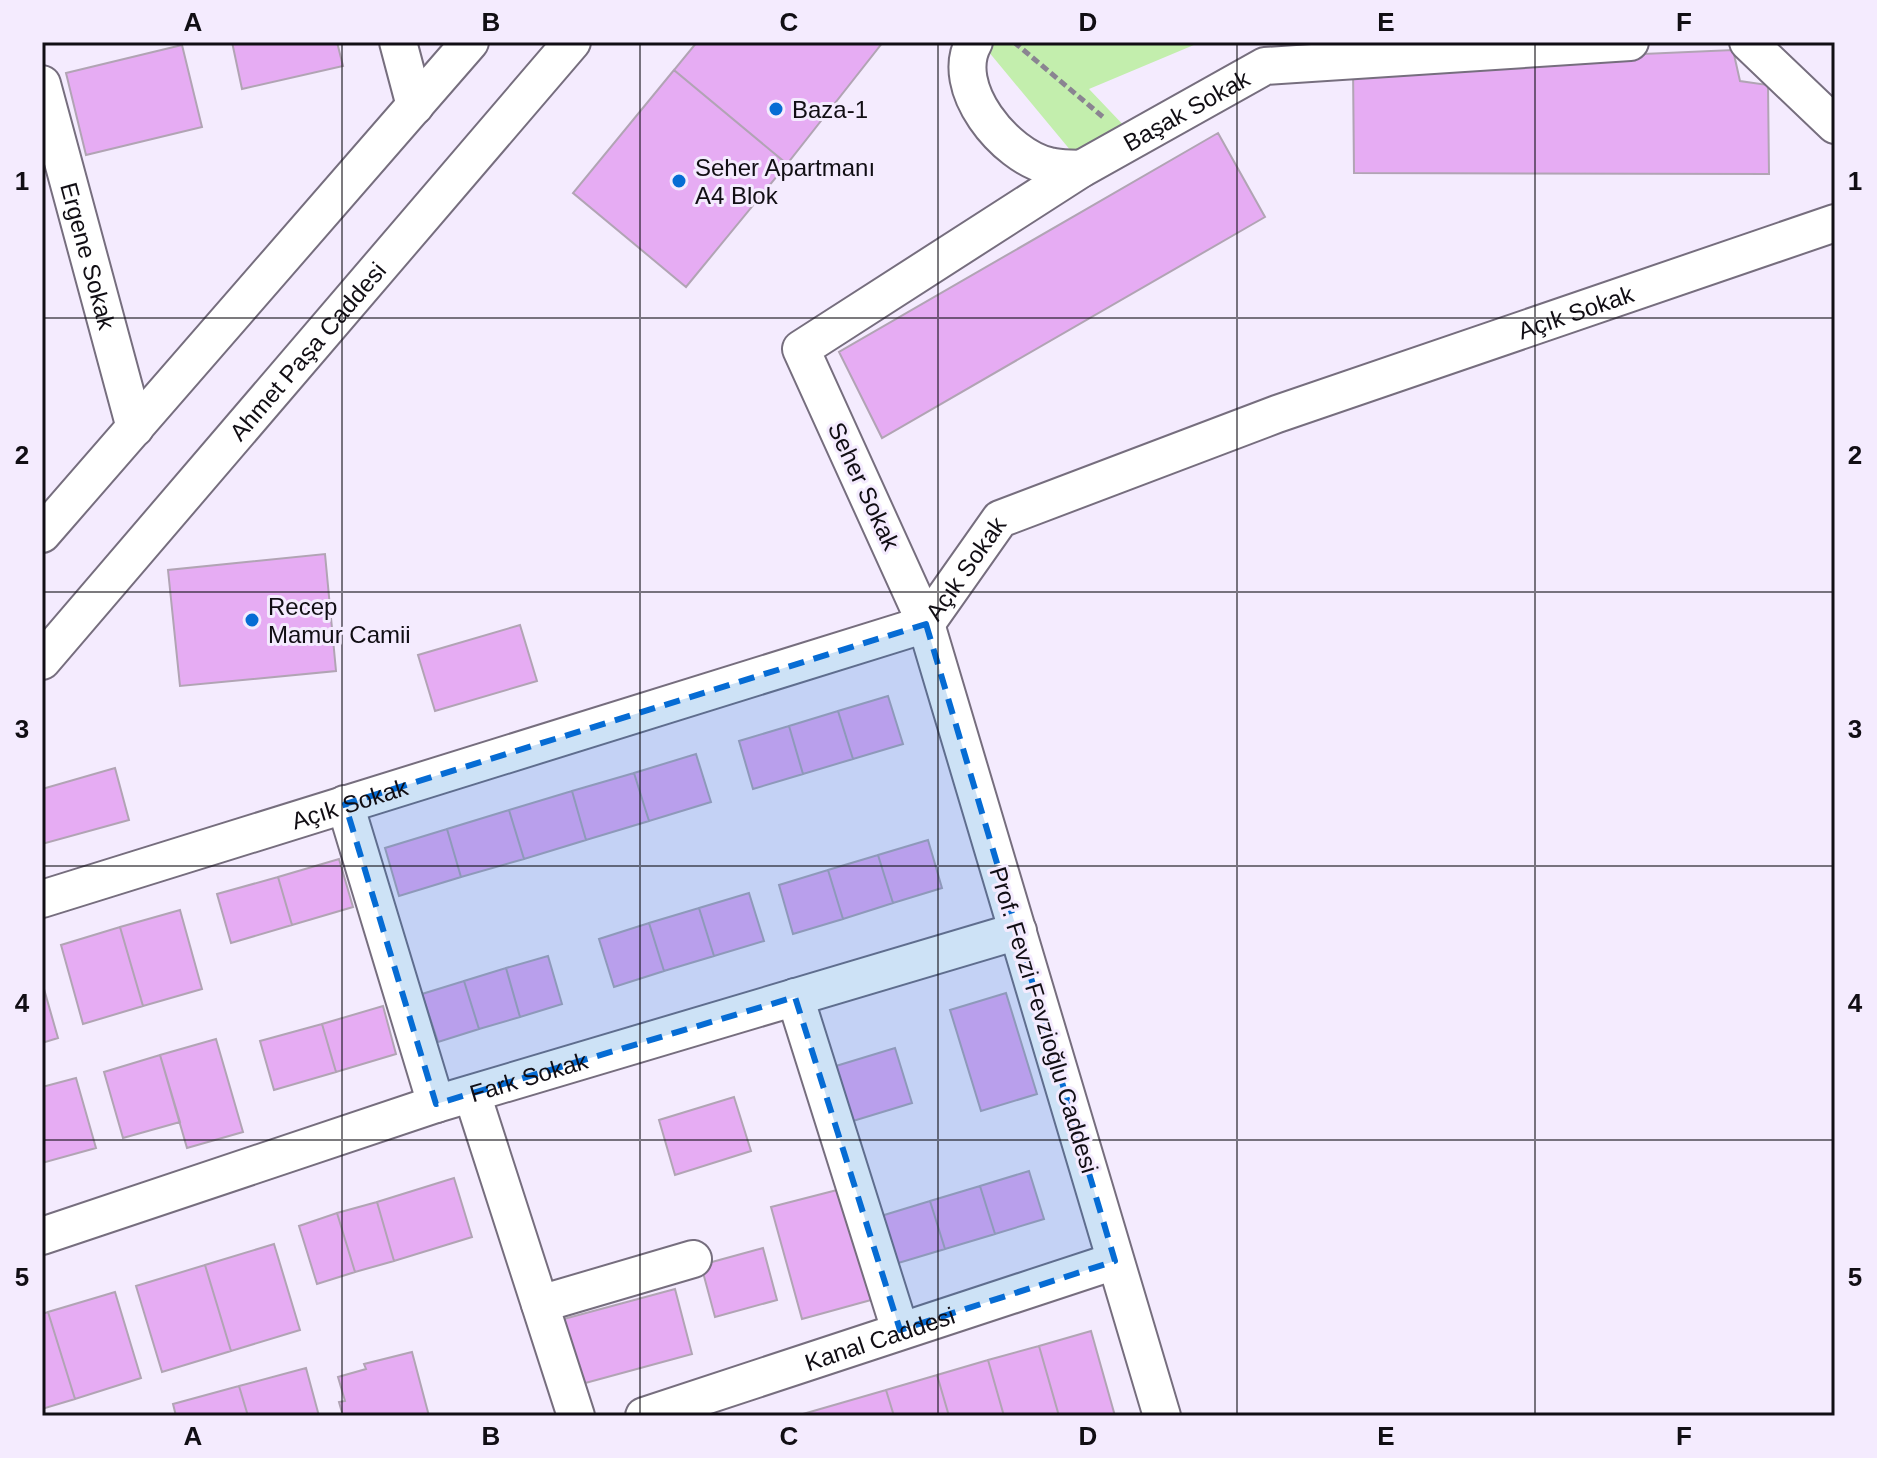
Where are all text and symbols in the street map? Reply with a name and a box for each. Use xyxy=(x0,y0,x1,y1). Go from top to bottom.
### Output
text: A xyxy=(184,7,203,37)
text: B xyxy=(482,7,500,37)
text: C xyxy=(780,7,799,37)
text: D xyxy=(1079,7,1097,37)
text: E xyxy=(1377,7,1395,37)
text: F xyxy=(1676,7,1692,37)
street label: Başak Sokak xyxy=(1119,64,1255,156)
place label: Baza-1 xyxy=(792,96,868,123)
marker: Baza-1 xyxy=(767,100,785,118)
place label: Seher Apartmanı A4 Blok xyxy=(695,154,875,209)
text: 1 xyxy=(15,166,29,196)
text: 1 xyxy=(1848,166,1862,196)
marker: Seher Apartmanı A4 Blok xyxy=(670,172,688,190)
street label: Ergene Sokak xyxy=(56,179,121,333)
street label: Ahmet Paşa Caddesi xyxy=(224,257,391,446)
street label: Açık Sokak xyxy=(1514,279,1638,344)
street label: Seher Sokak xyxy=(823,418,906,555)
text: 2 xyxy=(15,440,29,470)
text: 2 xyxy=(1848,440,1862,470)
street label: Açık Sokak xyxy=(920,511,1011,625)
place label: Recep Mamur Camii xyxy=(268,593,411,648)
marker: Recep Mamur Camii xyxy=(243,611,261,629)
text: 3 xyxy=(15,714,29,744)
text: 3 xyxy=(1848,714,1862,744)
street label: Açık Sokak xyxy=(288,772,412,834)
street label: Prof. Fevzi Fevzioğlu Caddesi xyxy=(984,864,1104,1176)
text: 4 xyxy=(15,988,30,1018)
text: 4 xyxy=(1848,988,1863,1018)
street label: Fark Sokak xyxy=(466,1046,591,1107)
text: 5 xyxy=(15,1262,29,1292)
text: 5 xyxy=(1848,1262,1862,1292)
street label: Kanal Caddesi xyxy=(801,1301,958,1376)
text: A xyxy=(184,1421,203,1451)
text: B xyxy=(482,1421,500,1451)
text: C xyxy=(780,1421,799,1451)
text: D xyxy=(1079,1421,1097,1451)
text: E xyxy=(1377,1421,1395,1451)
text: F xyxy=(1676,1421,1692,1451)

